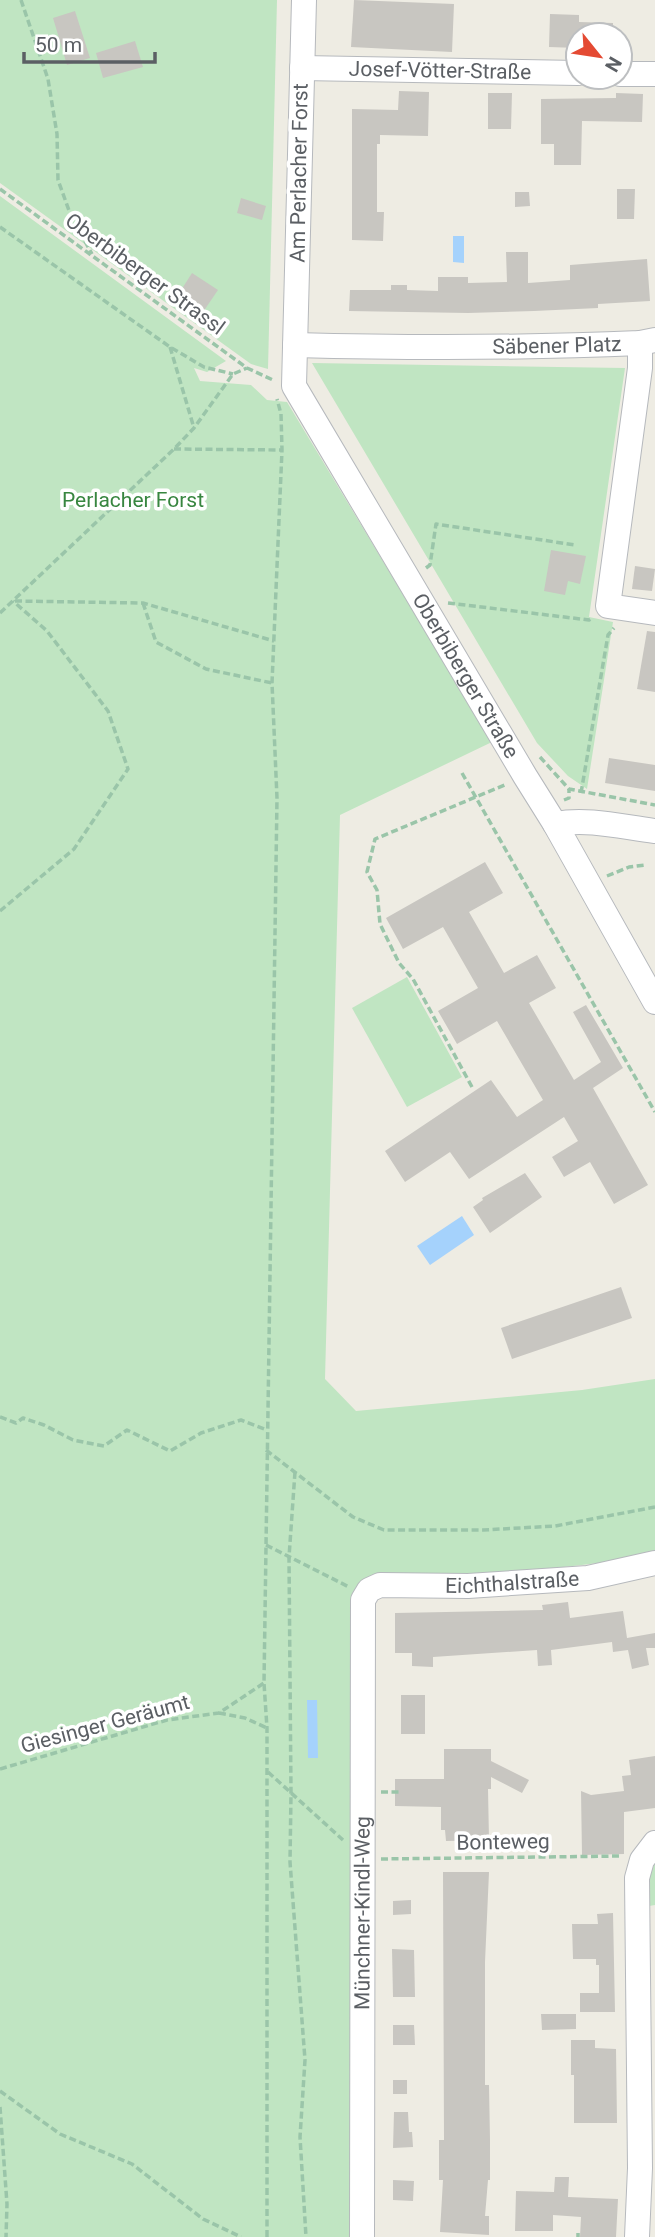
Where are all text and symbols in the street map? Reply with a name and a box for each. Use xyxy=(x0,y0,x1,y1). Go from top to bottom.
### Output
scale bar xyxy=(24,21,156,65)
north arrow xyxy=(564,21,634,91)
text: 50 m xyxy=(35,33,82,57)
text: N xyxy=(600,53,627,76)
street label: Josef-Vötter-Straße xyxy=(349,57,531,84)
street label: Am Perlacher Forst xyxy=(285,83,313,263)
street label: Oberbiberger Strassl xyxy=(61,208,229,340)
street label: Säbener Platz xyxy=(492,332,622,359)
park label: Perlacher Forst xyxy=(62,488,204,512)
street label: Oberbiberger Straße xyxy=(408,589,524,763)
street label: Eichthalstraße xyxy=(445,1567,580,1598)
street label: Giesinger Geräumt xyxy=(18,1690,192,1758)
street label: Münchner-Kindl-Weg xyxy=(350,1816,375,2010)
street label: Bonteweg xyxy=(456,1829,550,1855)

